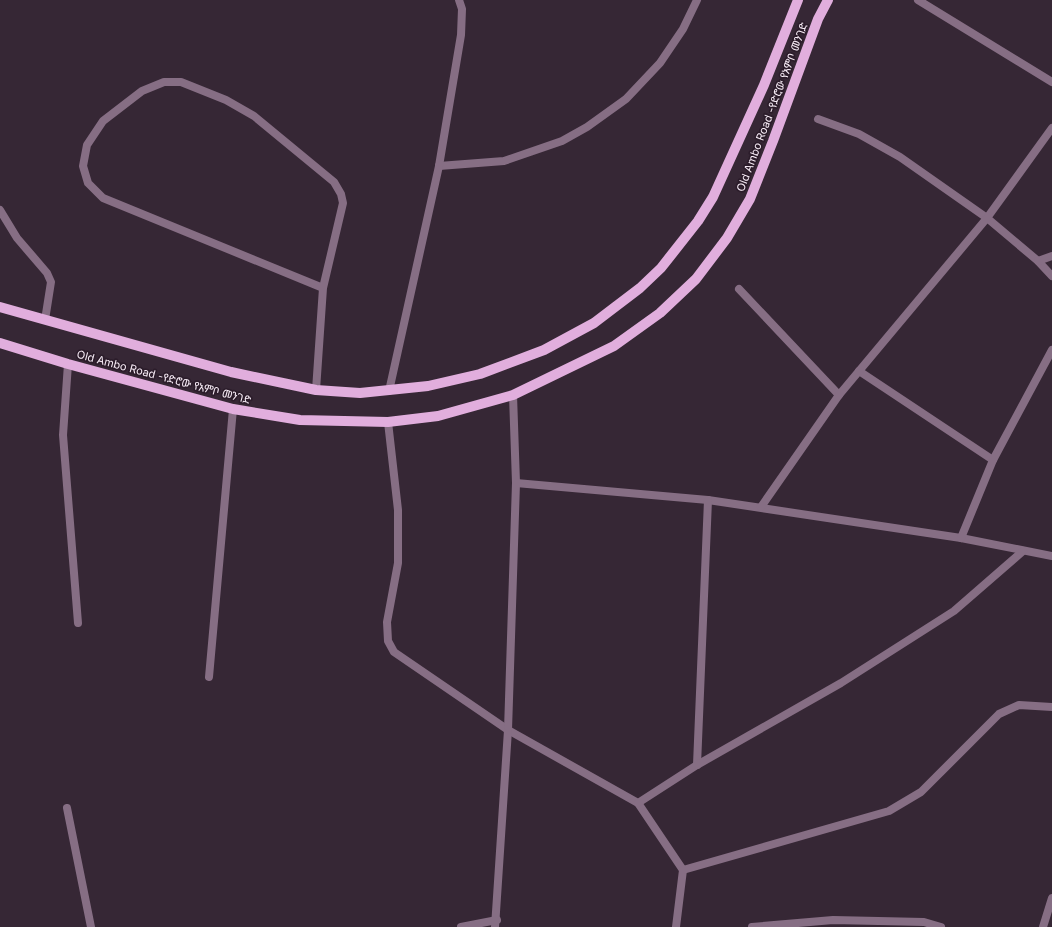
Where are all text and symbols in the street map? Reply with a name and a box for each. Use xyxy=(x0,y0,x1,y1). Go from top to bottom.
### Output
street label: Old Ambo Road -የድሮው የአምቦ መንገድ xyxy=(733,20,811,194)
street label: Old Ambo Road -የድሮው የአምቦ መንገድ xyxy=(75,347,253,407)

